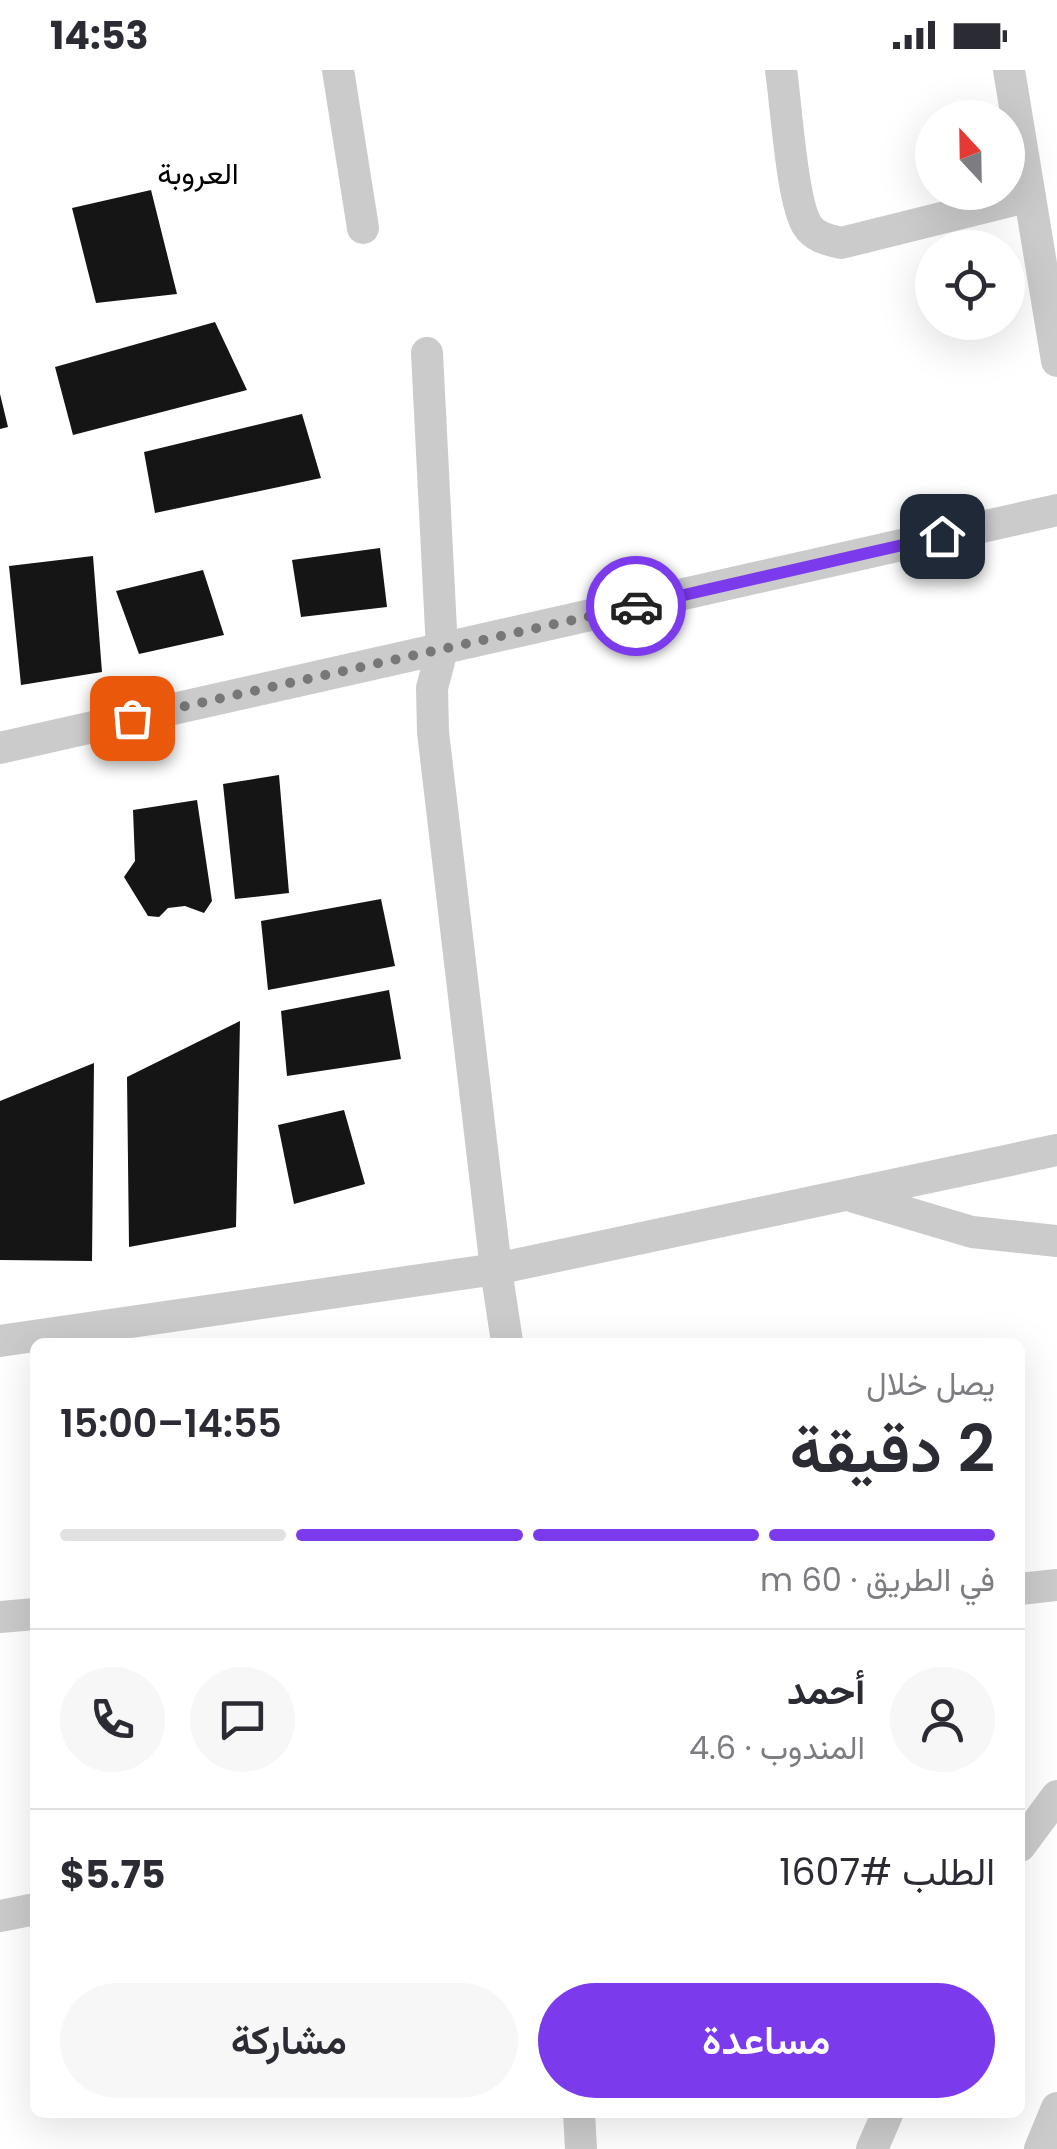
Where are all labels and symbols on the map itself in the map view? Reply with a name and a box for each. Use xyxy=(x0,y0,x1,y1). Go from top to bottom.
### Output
north arrow xyxy=(915,100,1025,210)
district label: العروبة xyxy=(157,152,239,195)
pin xyxy=(900,494,985,579)
courier xyxy=(586,556,686,656)
pin xyxy=(90,676,175,761)

